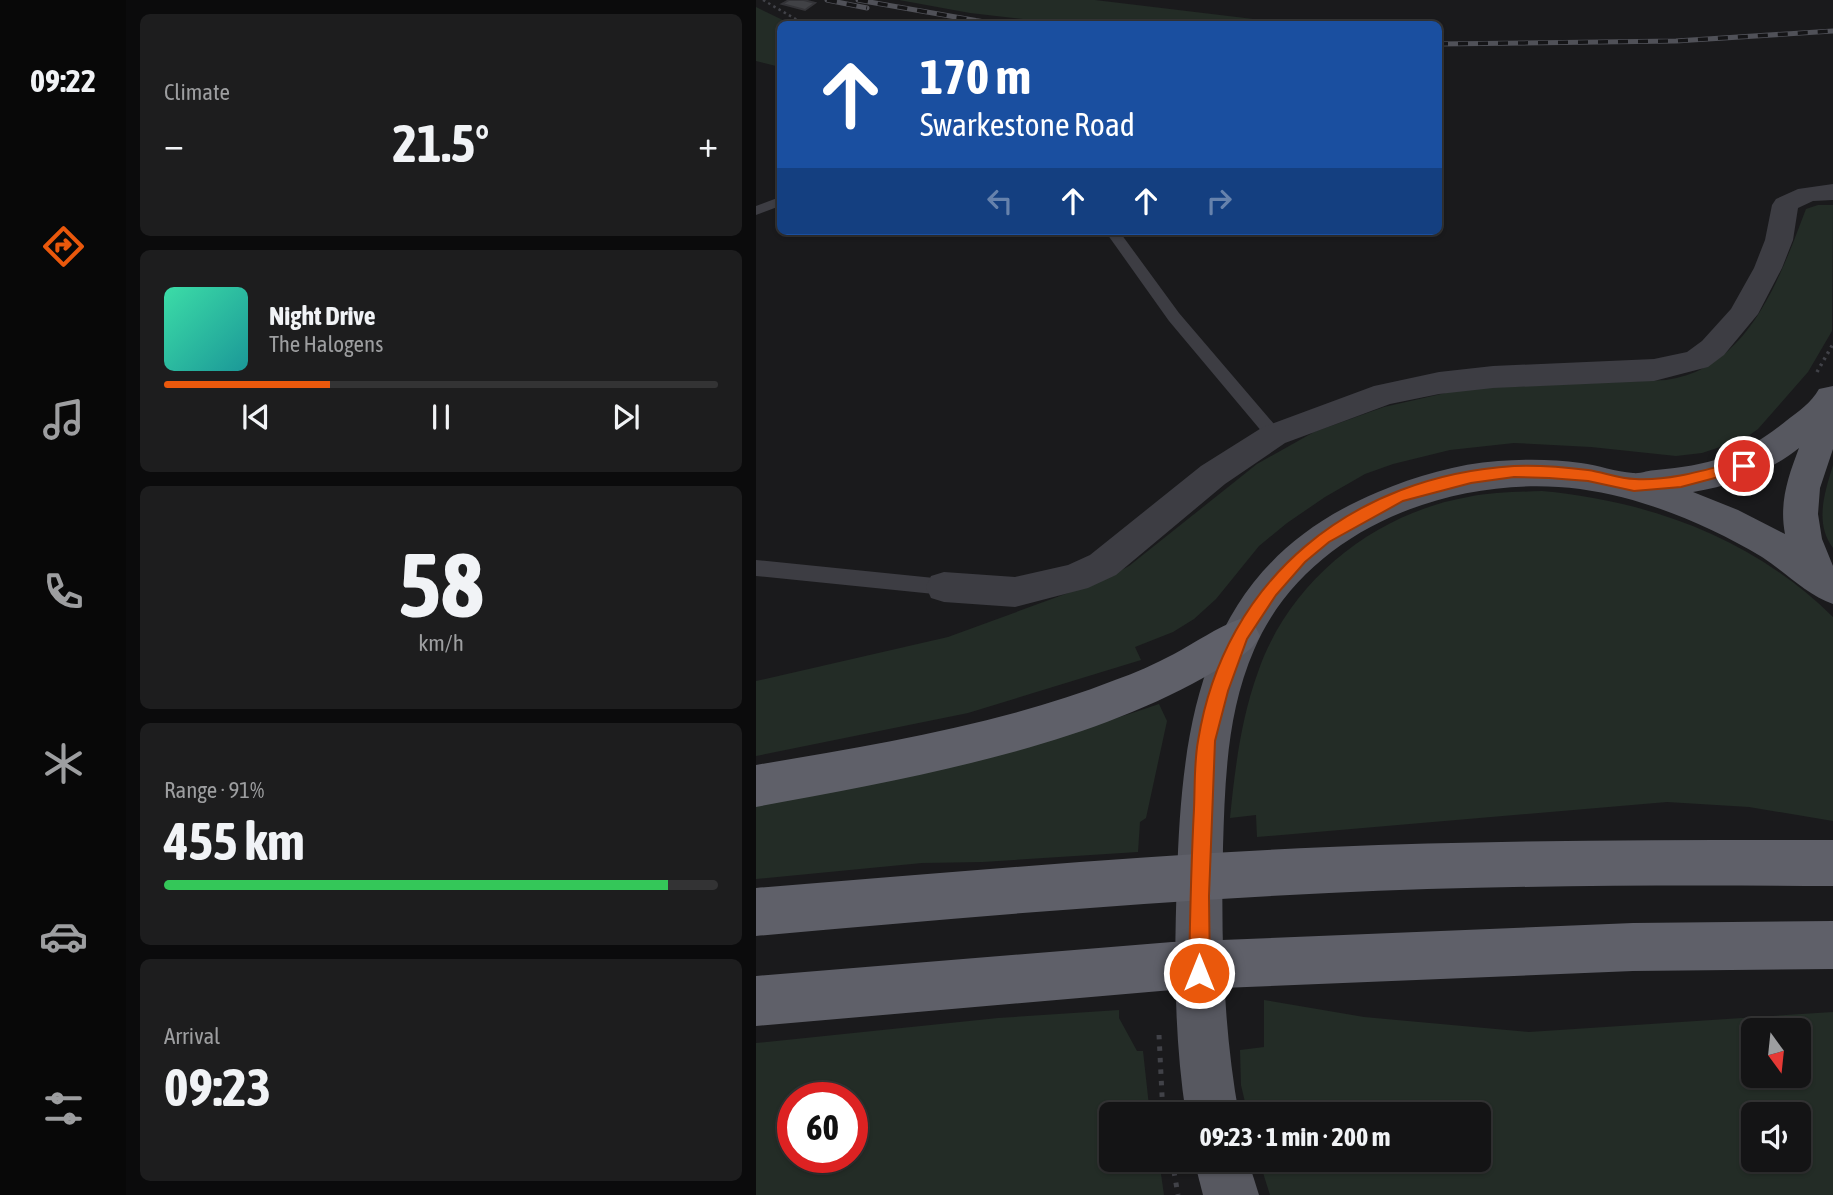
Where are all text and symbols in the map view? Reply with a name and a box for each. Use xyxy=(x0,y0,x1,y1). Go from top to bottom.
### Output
text: 170 m xyxy=(920,48,1031,104)
icon: ahead xyxy=(805,49,896,140)
text: 09:22 xyxy=(30,62,96,99)
text: Climate xyxy=(164,79,230,105)
text: Swarkestone Road xyxy=(920,106,1135,143)
text: 21.5° xyxy=(393,113,489,173)
text: − xyxy=(164,122,184,165)
text: + xyxy=(698,122,718,165)
icon: left xyxy=(981,182,1019,220)
icon: ahead xyxy=(1054,182,1092,220)
icon: ahead xyxy=(1127,182,1165,220)
icon: right xyxy=(1200,182,1238,220)
icon: directions xyxy=(39,222,88,271)
text: Night Drive xyxy=(269,301,376,331)
text: The Halogens xyxy=(269,331,383,357)
icon: music xyxy=(39,395,88,444)
icon: previous xyxy=(237,398,275,436)
icon: pause xyxy=(422,398,460,436)
icon: next xyxy=(607,398,645,436)
pin xyxy=(1714,436,1774,496)
icon: arrive xyxy=(1725,447,1763,485)
text: 58 xyxy=(398,532,484,636)
icon: phone xyxy=(39,567,88,616)
text: km/h xyxy=(418,630,464,656)
icon: climate xyxy=(39,739,88,788)
text: Range · 91% xyxy=(164,777,264,803)
text: 455 km xyxy=(164,811,305,871)
icon: car xyxy=(39,912,88,961)
position arrow xyxy=(1162,936,1236,1010)
north arrow xyxy=(1741,1018,1811,1088)
map controls xyxy=(1741,1018,1811,1172)
text: Arrival xyxy=(164,1023,220,1049)
text: 09:23 xyxy=(164,1057,271,1117)
speed limit sign: 60 xyxy=(777,1082,868,1173)
icon: filters xyxy=(39,1084,88,1133)
button: sound xyxy=(1741,1102,1811,1172)
text: 09:23 · 1 min · 200 m xyxy=(1200,1122,1390,1152)

